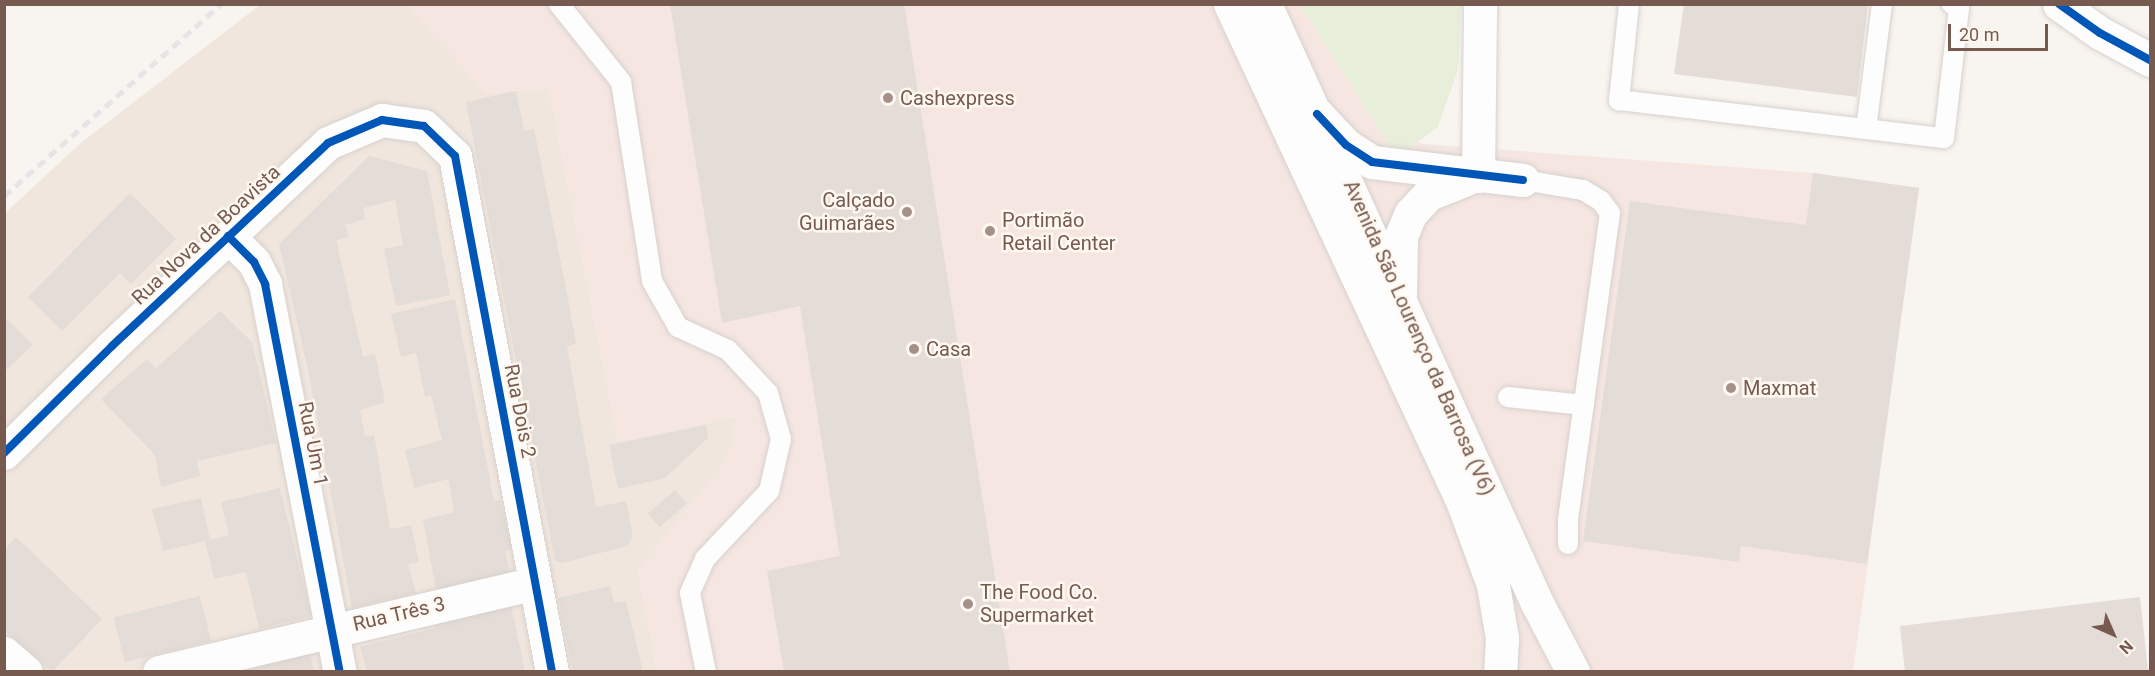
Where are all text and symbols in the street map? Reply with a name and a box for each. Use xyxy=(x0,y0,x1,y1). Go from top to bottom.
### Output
scale bar xyxy=(1951,12,2052,50)
text: 20 m xyxy=(1959,24,1999,45)
place label: Cashexpress xyxy=(900,86,1015,110)
marker: Cashexpress xyxy=(881,91,895,105)
street label: Rua Nova da Boavista xyxy=(127,160,285,310)
street label: Avenida São Lourenço da Barrosa (V6) xyxy=(1338,177,1500,499)
place label: Calçado Guimarães xyxy=(799,189,895,236)
marker: Calçado Guimarães xyxy=(900,205,914,219)
place label: Portimão Retail Center xyxy=(1002,208,1116,255)
marker: Portimão Retail Center xyxy=(983,224,997,238)
place label: Casa xyxy=(926,337,971,361)
marker: Casa xyxy=(907,342,921,356)
street label: Rua Dois 2 xyxy=(499,362,541,460)
place label: Maxmat xyxy=(1743,376,1816,400)
marker: Maxmat xyxy=(1724,381,1738,395)
street label: Rua Um 1 xyxy=(293,400,333,488)
place label: The Food Co. Supermarket xyxy=(980,580,1098,627)
street label: Rua Três 3 xyxy=(350,592,448,636)
marker: The Food Co. Supermarket xyxy=(961,597,975,611)
north arrow xyxy=(2083,604,2143,664)
text: N xyxy=(2115,636,2137,658)

